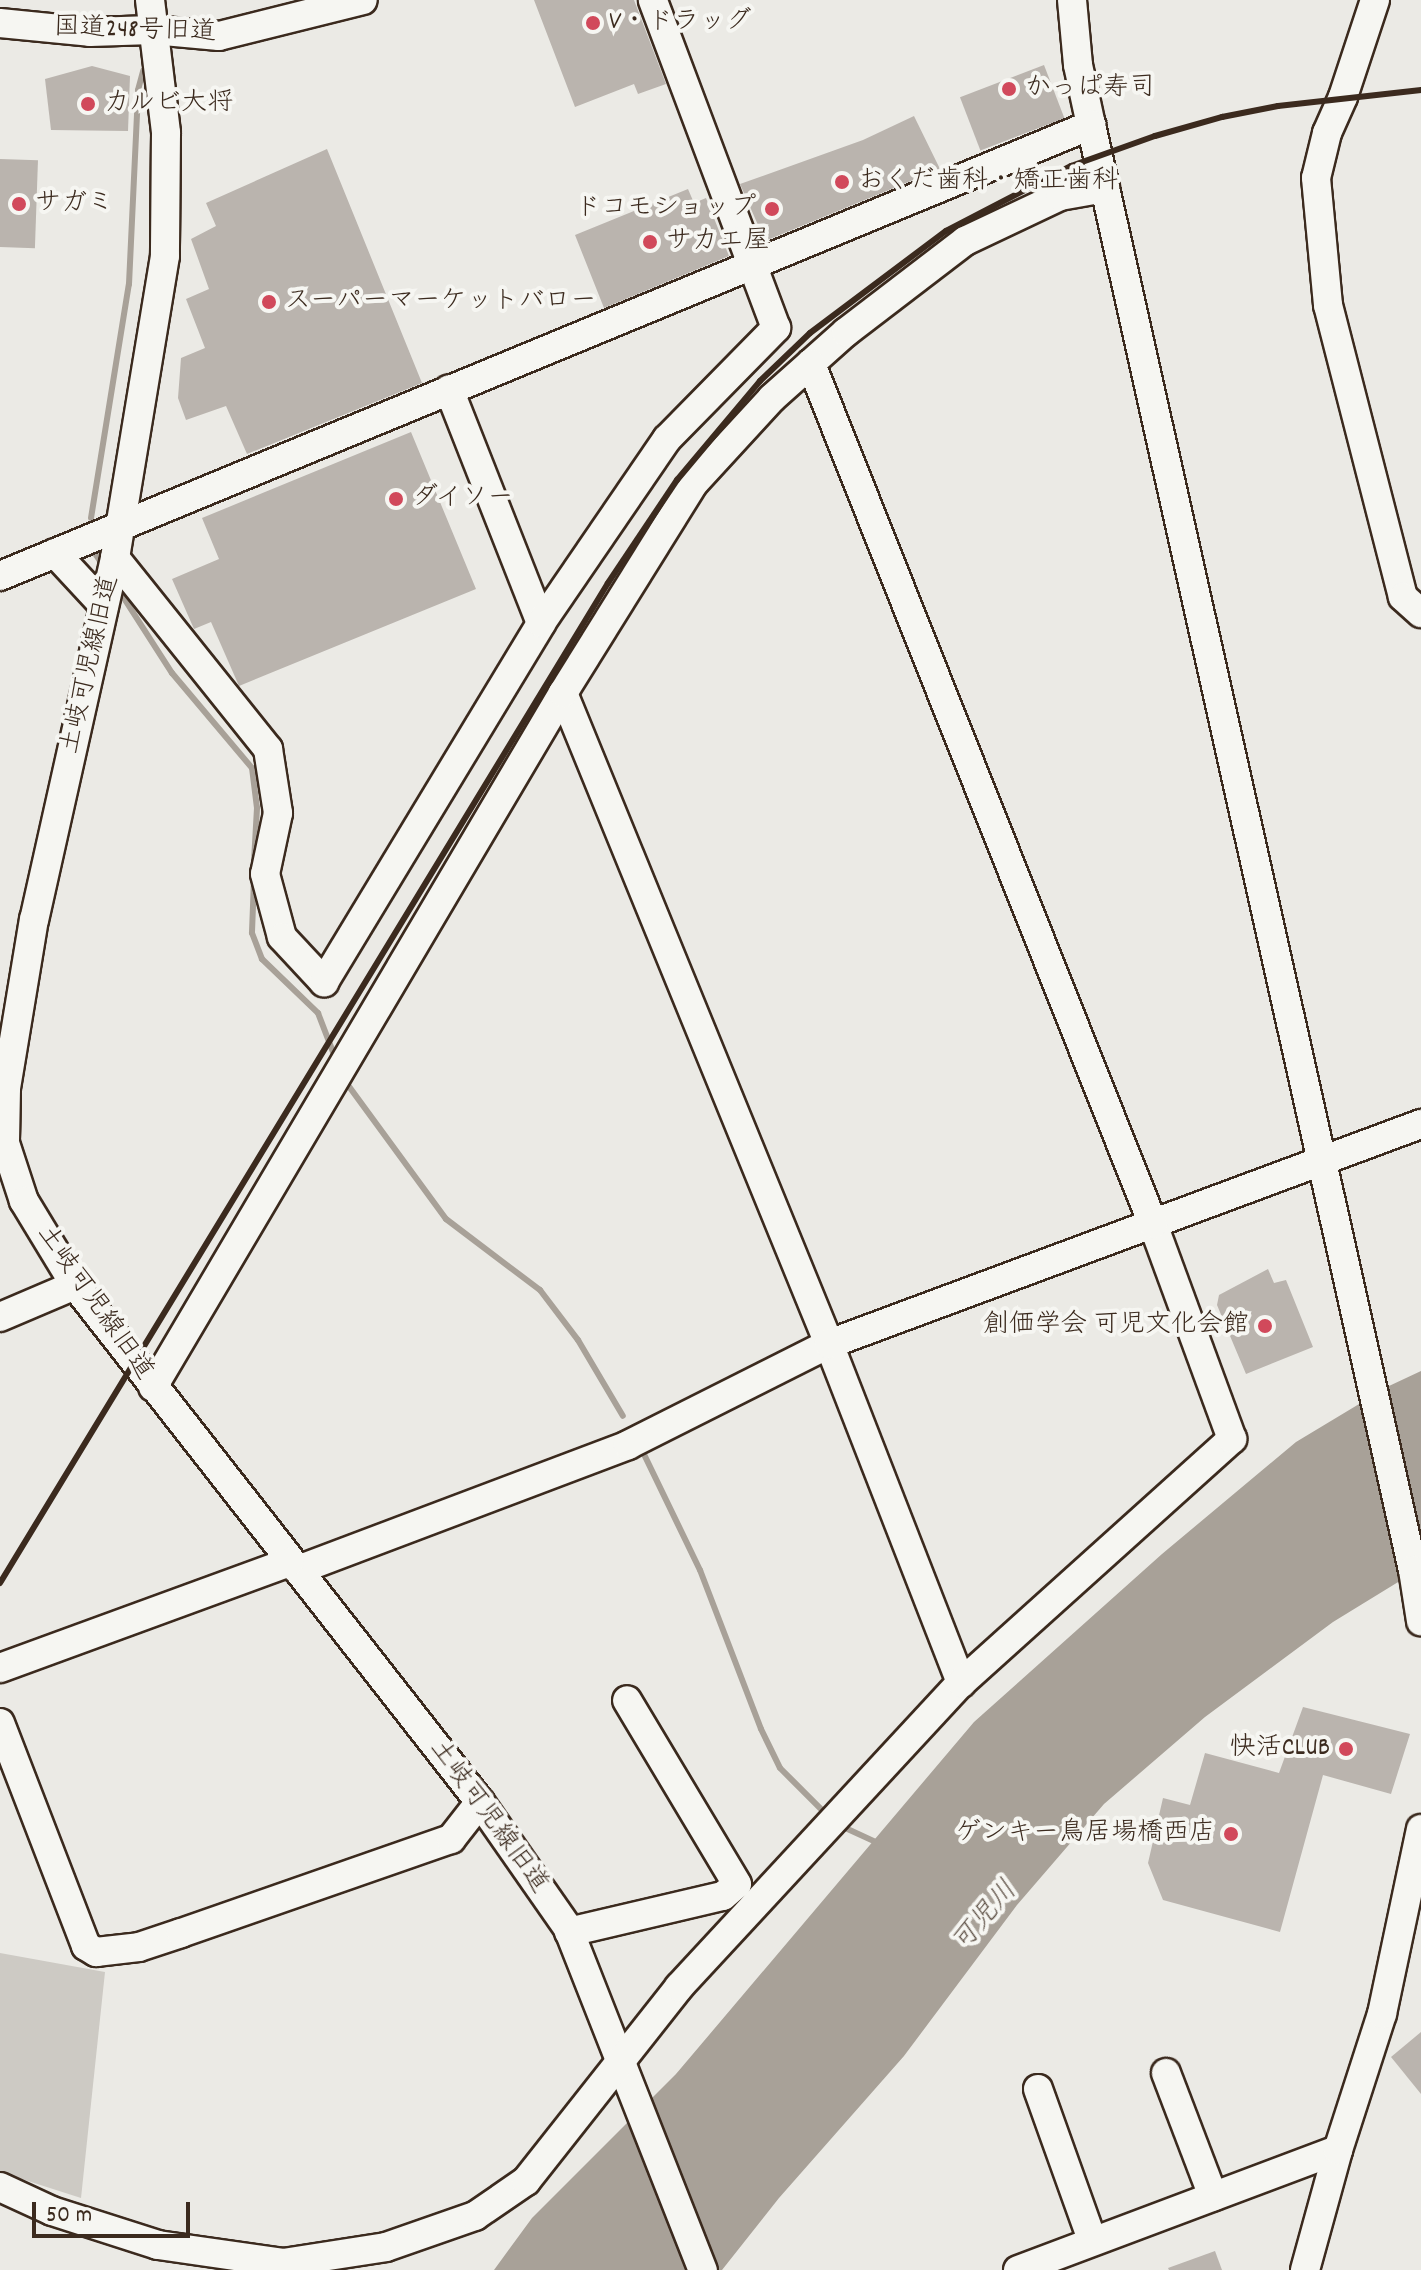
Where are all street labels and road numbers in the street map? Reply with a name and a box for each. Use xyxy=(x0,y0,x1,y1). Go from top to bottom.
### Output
street label: 国道248号旧道 xyxy=(53,13,217,49)
street label: 土岐可児線旧道 xyxy=(55,573,127,757)
street label: 土岐可児線旧道 xyxy=(29,1220,159,1386)
street label: 土岐可児線旧道 xyxy=(422,1734,554,1900)

